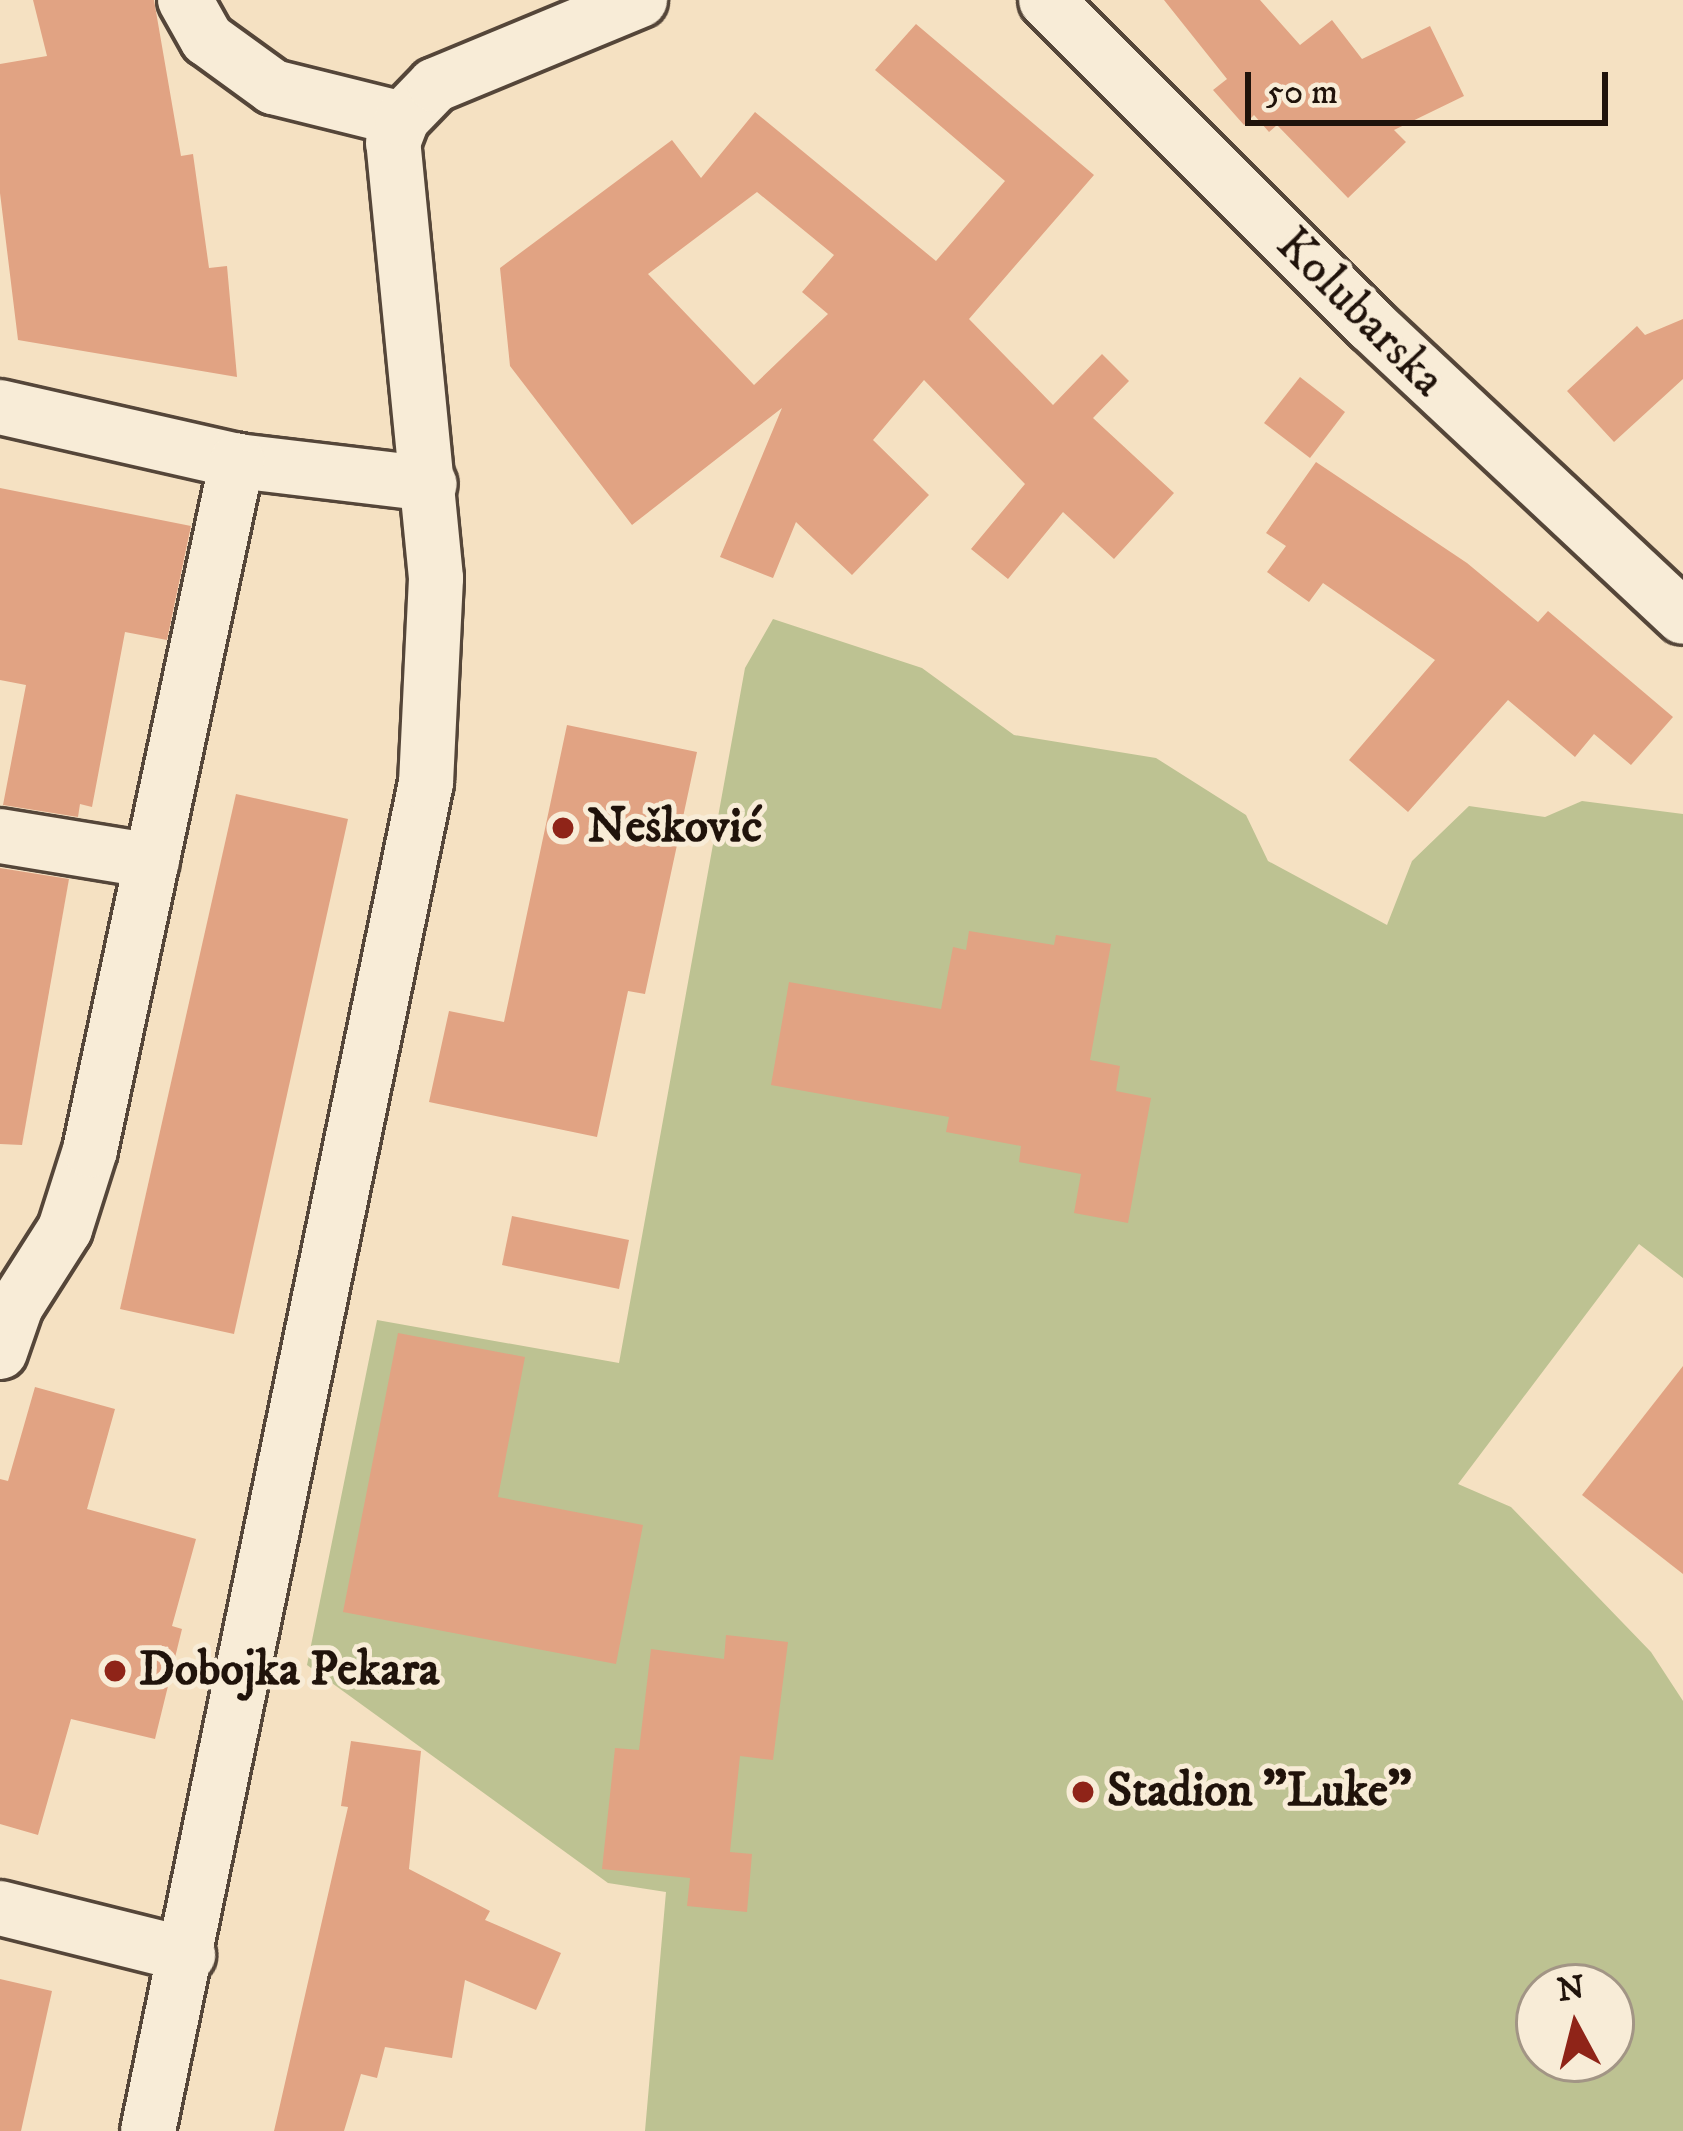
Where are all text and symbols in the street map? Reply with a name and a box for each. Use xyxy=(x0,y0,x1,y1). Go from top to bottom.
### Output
scale bar xyxy=(1251,48,1614,122)
text: 50 m xyxy=(1266,70,1338,115)
street label: Kolubarska xyxy=(1264,217,1456,409)
place label: Nešković xyxy=(587,799,762,857)
marker: Nešković xyxy=(550,815,576,841)
place label: Dobojka Pekara xyxy=(139,1642,439,1700)
marker: Dobojka Pekara xyxy=(102,1658,128,1684)
place label: Stadion "Luke" xyxy=(1107,1763,1412,1821)
marker: Stadion "Luke" xyxy=(1070,1779,1096,1805)
north arrow xyxy=(1515,1963,1635,2083)
text: N xyxy=(1555,1968,1587,2012)

